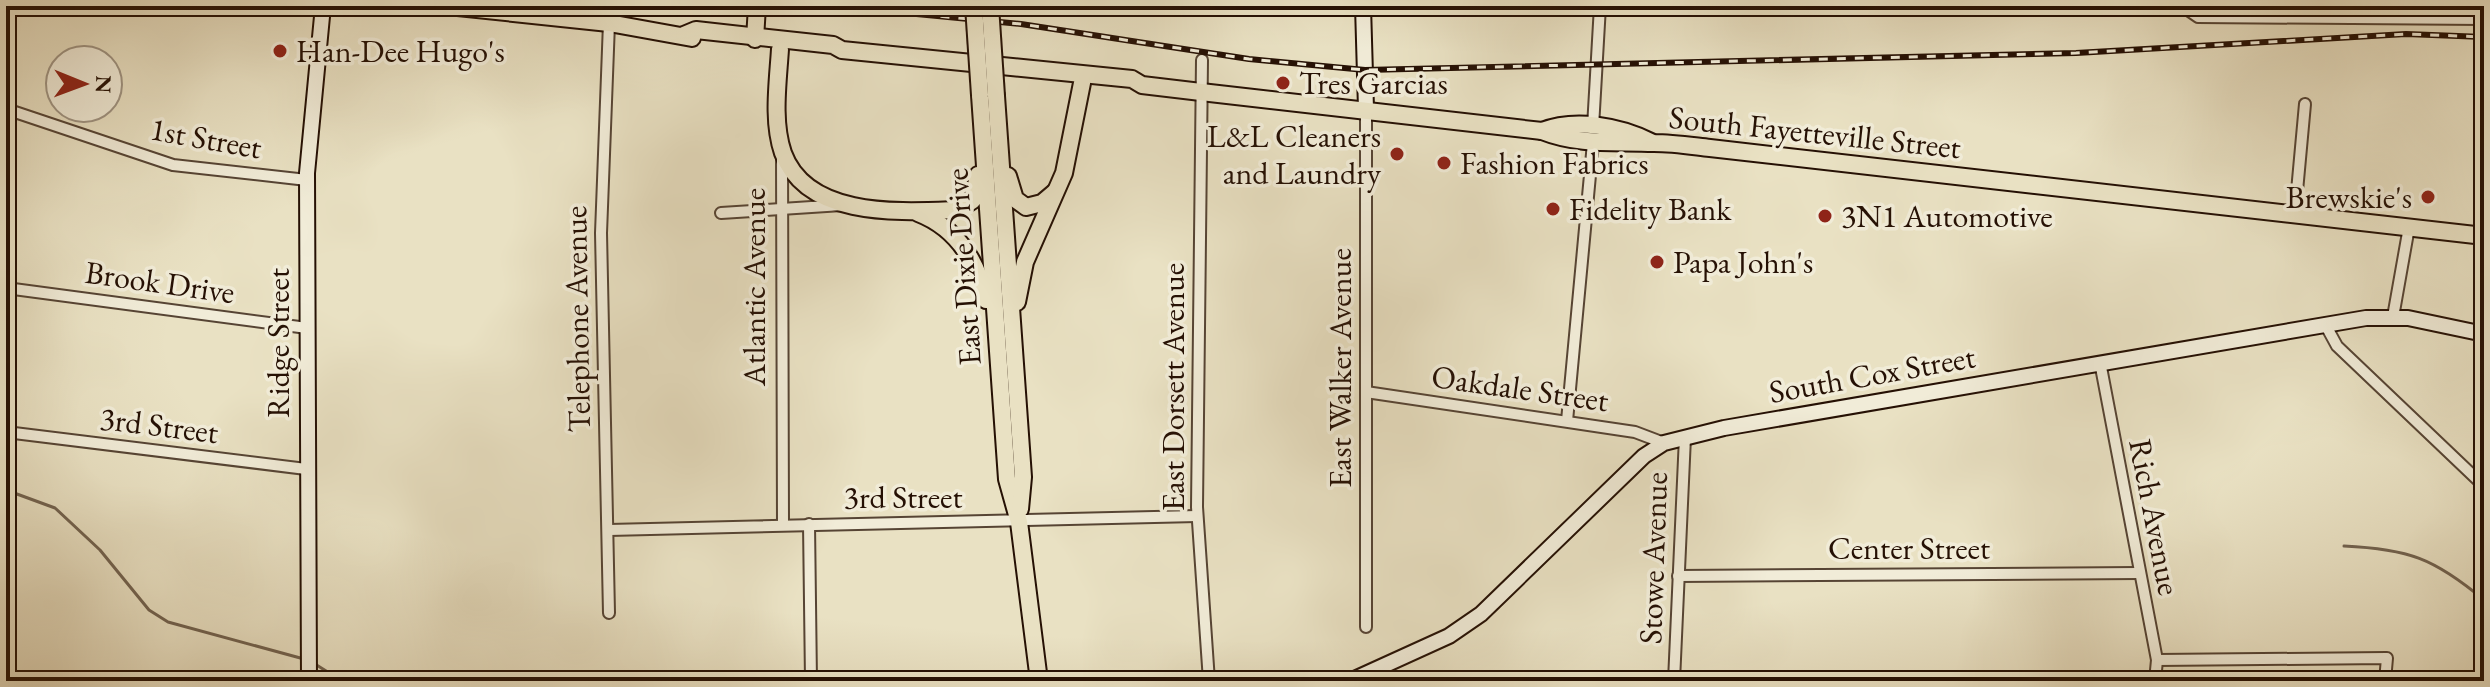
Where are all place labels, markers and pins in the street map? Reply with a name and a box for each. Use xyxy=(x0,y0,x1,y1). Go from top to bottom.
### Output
place label: Han-Dee Hugo's xyxy=(296,30,505,72)
marker: Han-Dee Hugo's xyxy=(271,42,289,60)
place label: Tres Garcias xyxy=(1299,62,1448,104)
marker: Tres Garcias xyxy=(1274,74,1292,92)
place label: L&L Cleaners and Laundry xyxy=(1207,115,1382,194)
place label: Fashion Fabrics xyxy=(1460,142,1649,184)
marker: L&L Cleaners and Laundry xyxy=(1388,145,1406,163)
marker: Fashion Fabrics xyxy=(1435,154,1453,172)
place label: Brewskie's xyxy=(2286,176,2412,218)
place label: Fidelity Bank xyxy=(1569,188,1732,230)
marker: Brewskie's xyxy=(2419,188,2437,206)
place label: 3N1 Automotive xyxy=(1841,195,2053,237)
marker: Fidelity Bank xyxy=(1544,200,1562,218)
marker: 3N1 Automotive xyxy=(1816,207,1834,225)
place label: Papa John's xyxy=(1673,241,1813,283)
marker: Papa John's xyxy=(1648,253,1666,271)

